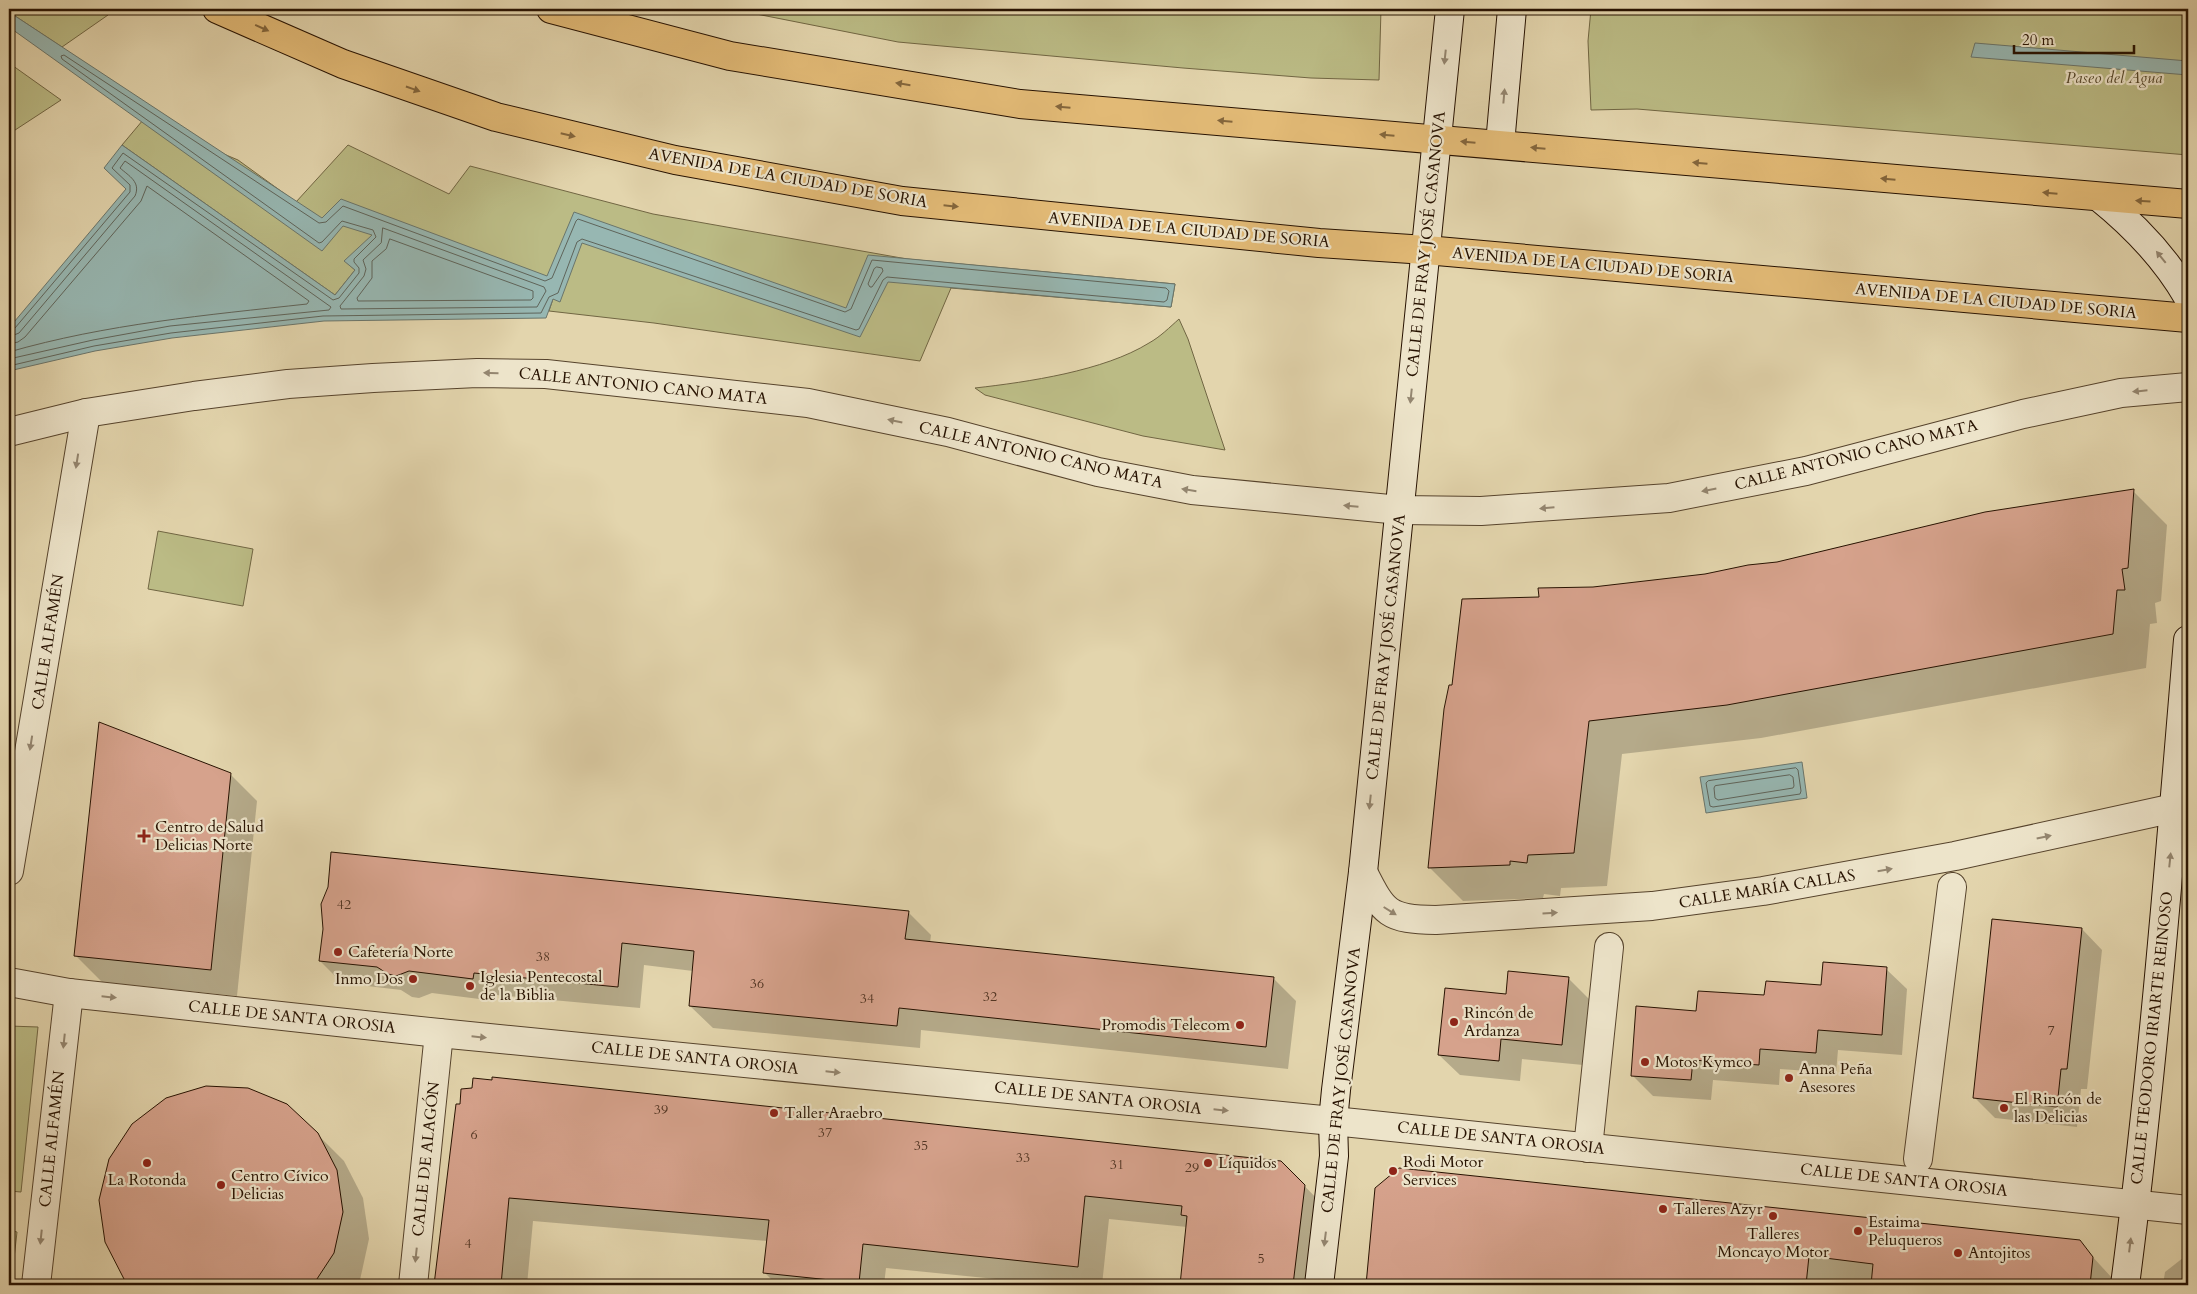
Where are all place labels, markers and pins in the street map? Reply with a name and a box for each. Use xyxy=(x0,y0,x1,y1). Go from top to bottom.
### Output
place label: Centro de Salud Delicias Norte xyxy=(155,816,264,856)
marker: Centro de Salud Delicias Norte xyxy=(137,829,151,843)
place label: Cafetería Norte xyxy=(348,941,454,963)
marker: Cafetería Norte xyxy=(332,946,344,958)
place label: Iglesia Pentecostal de la Biblia xyxy=(480,966,602,1006)
place label: Inmo Dos xyxy=(335,968,403,990)
marker: Inmo Dos xyxy=(407,973,419,985)
marker: Iglesia Pentecostal de la Biblia xyxy=(464,980,476,992)
place label: Rincón de Ardanza xyxy=(1464,1002,1534,1042)
place label: Promodis Telecom xyxy=(1101,1014,1230,1036)
marker: Rincón de Ardanza xyxy=(1448,1016,1460,1028)
marker: Promodis Telecom xyxy=(1234,1019,1246,1031)
place label: Motos Kymco xyxy=(1655,1051,1752,1073)
marker: Motos Kymco xyxy=(1639,1056,1651,1068)
place label: Anna Peña Asesores xyxy=(1799,1058,1873,1098)
marker: Anna Peña Asesores xyxy=(1783,1072,1795,1084)
place label: El Rincón de las Delicias xyxy=(2014,1088,2102,1128)
place label: Taller Araebro xyxy=(784,1102,883,1124)
marker: El Rincón de las Delicias xyxy=(1998,1102,2010,1114)
marker: Taller Araebro xyxy=(768,1107,780,1119)
place label: Rodi Motor Services xyxy=(1403,1151,1483,1191)
place label: Líquidos xyxy=(1218,1152,1277,1174)
marker: La Rotonda xyxy=(141,1157,153,1169)
marker: Líquidos xyxy=(1202,1157,1214,1169)
place label: Centro Cívico Delicias xyxy=(231,1165,329,1205)
marker: Rodi Motor Services xyxy=(1387,1165,1399,1177)
place label: La Rotonda xyxy=(108,1169,187,1191)
marker: Centro Cívico Delicias xyxy=(215,1179,227,1191)
place label: Talleres Azyr xyxy=(1673,1198,1763,1220)
marker: Talleres Azyr xyxy=(1657,1203,1669,1215)
marker: Talleres Moncayo Motor xyxy=(1767,1210,1779,1222)
place label: Estaima Peluqueros xyxy=(1868,1211,1942,1251)
place label: Talleres Moncayo Motor xyxy=(1717,1223,1829,1263)
marker: Estaima Peluqueros xyxy=(1852,1225,1864,1237)
place label: Antojitos xyxy=(1968,1242,2030,1264)
marker: Antojitos xyxy=(1952,1247,1964,1259)

